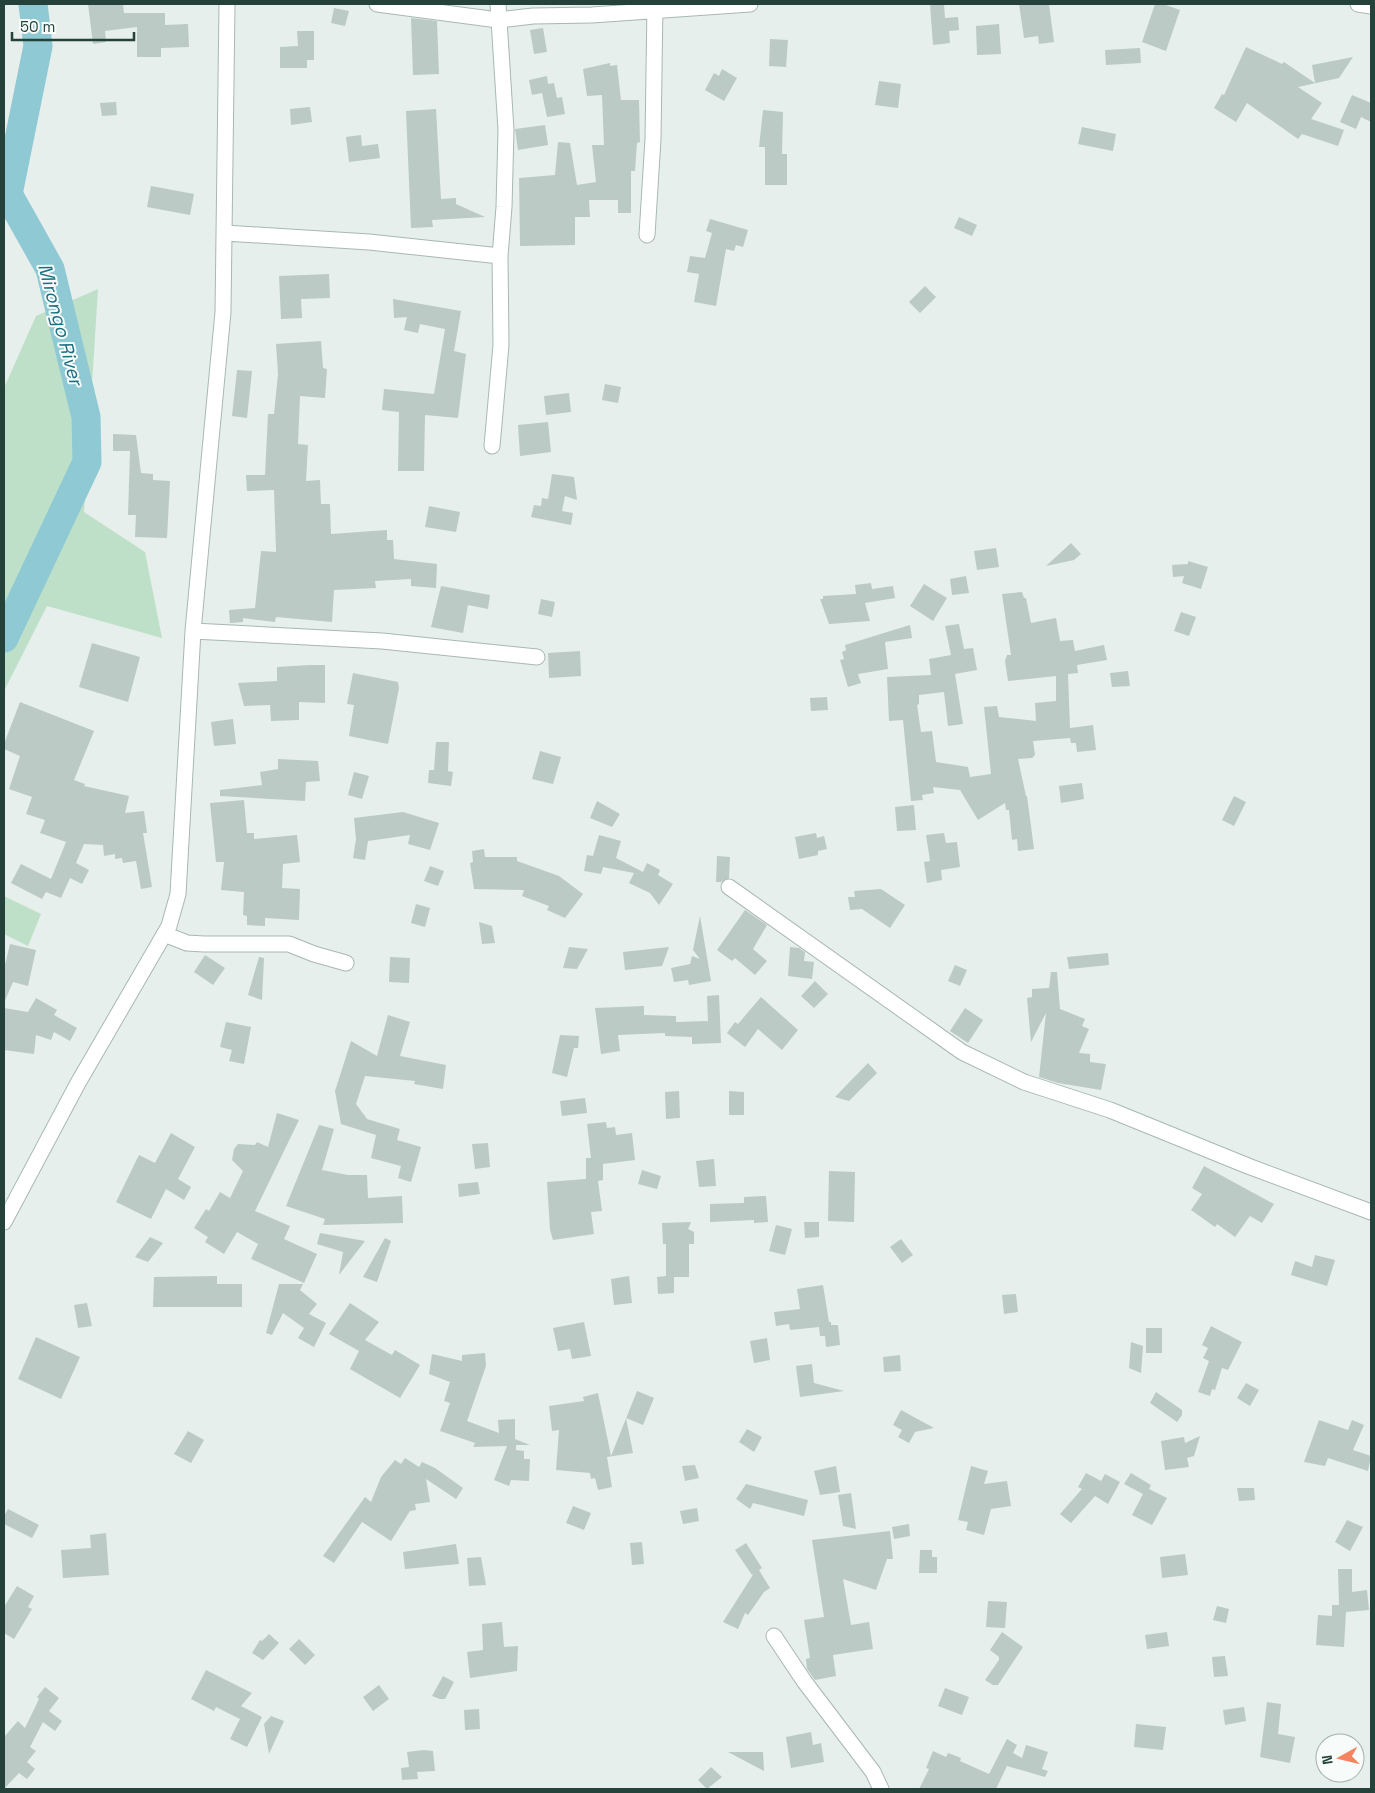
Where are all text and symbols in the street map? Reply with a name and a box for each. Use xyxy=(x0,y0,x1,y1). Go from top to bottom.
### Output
scale bar xyxy=(12,10,135,42)
text: 50 m xyxy=(20,17,55,36)
water label: Mirongo River xyxy=(32,261,89,390)
north arrow xyxy=(1315,1733,1365,1783)
text: N xyxy=(1318,1754,1337,1766)

